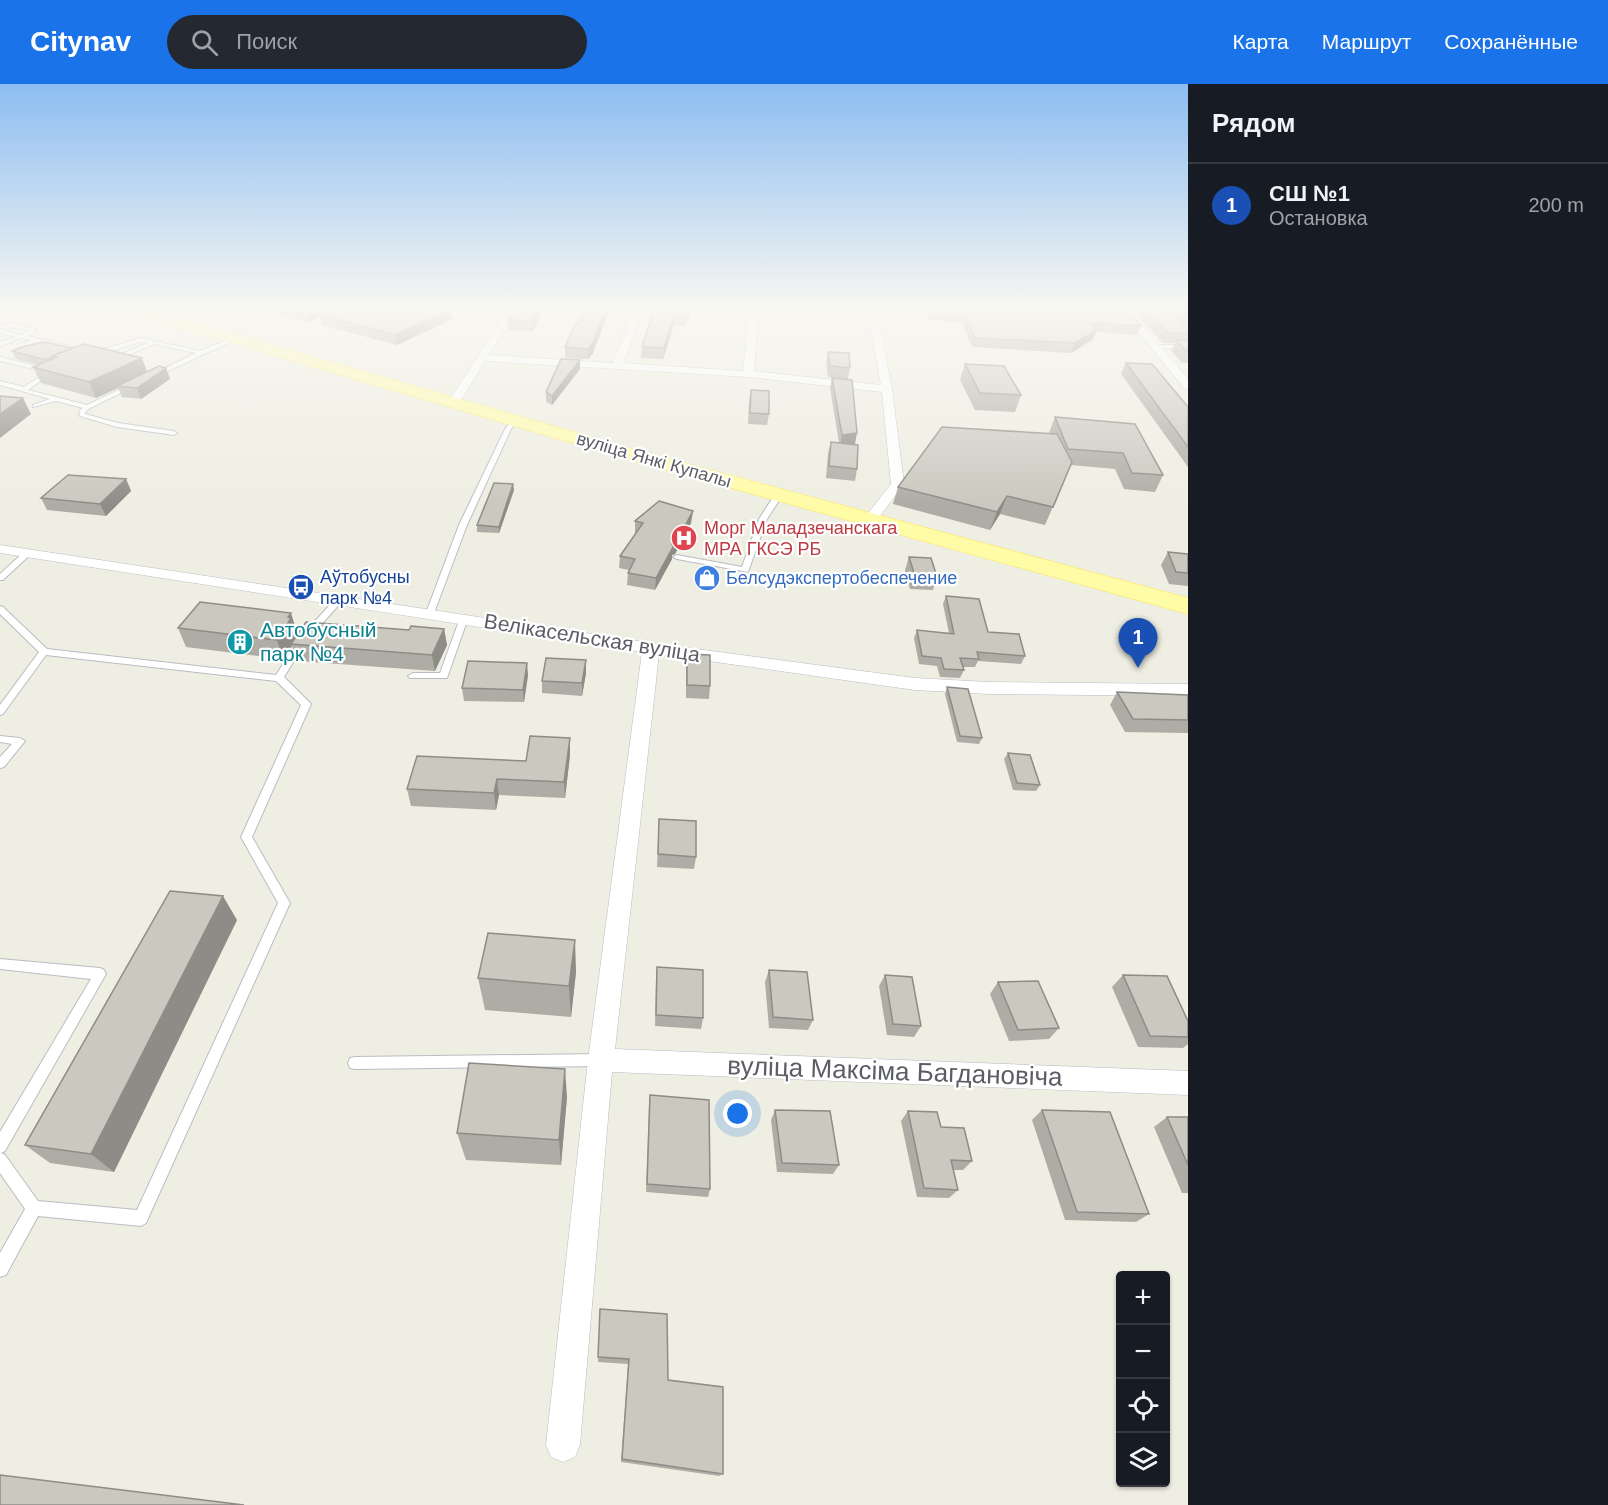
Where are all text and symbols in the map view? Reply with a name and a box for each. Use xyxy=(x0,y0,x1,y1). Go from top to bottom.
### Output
search box xyxy=(167,15,587,69)
text: Citynav xyxy=(30,26,131,57)
icon: search xyxy=(188,26,221,59)
text: Поиск xyxy=(236,29,297,54)
text: Карта xyxy=(1233,30,1289,53)
text: Маршрут xyxy=(1322,30,1411,53)
text: Сохранённые xyxy=(1444,30,1578,53)
text: Рядом xyxy=(1212,108,1295,138)
text: СШ №1 xyxy=(1269,181,1350,206)
text: 1 xyxy=(1226,194,1237,216)
text: 200 m xyxy=(1528,194,1584,216)
text: Остановка xyxy=(1269,207,1368,229)
street label: вуліца Янкі Купалы xyxy=(574,428,734,492)
place label: Морг Маладзечанскага МРА ГКСЭ РБ xyxy=(704,518,898,559)
hospital icon: Морг Маладзечанскага МРА ГКСЭ РБ xyxy=(669,523,699,553)
shop icon: Белсудэкспертобеспечение xyxy=(692,563,722,593)
place label: Аўтобусны парк №4 xyxy=(320,567,410,608)
place label: Белсудэкспертобеспечение xyxy=(726,568,957,588)
bus stop icon: Аўтобусны парк №4 xyxy=(286,572,316,602)
street label: Велікасельская вуліца xyxy=(482,609,702,666)
place label: Автобусный парк №4 xyxy=(260,618,377,665)
pin: 1 xyxy=(1118,618,1158,668)
building icon: Автобусный парк №4 xyxy=(225,627,255,657)
street label: вуліца Максіма Багдановіча xyxy=(727,1050,1064,1092)
your location xyxy=(723,1099,752,1128)
map controls xyxy=(1116,1271,1170,1487)
button: + xyxy=(1116,1271,1170,1325)
button: − xyxy=(1116,1325,1170,1379)
button: locate xyxy=(1116,1379,1170,1433)
button: layers xyxy=(1116,1433,1170,1487)

